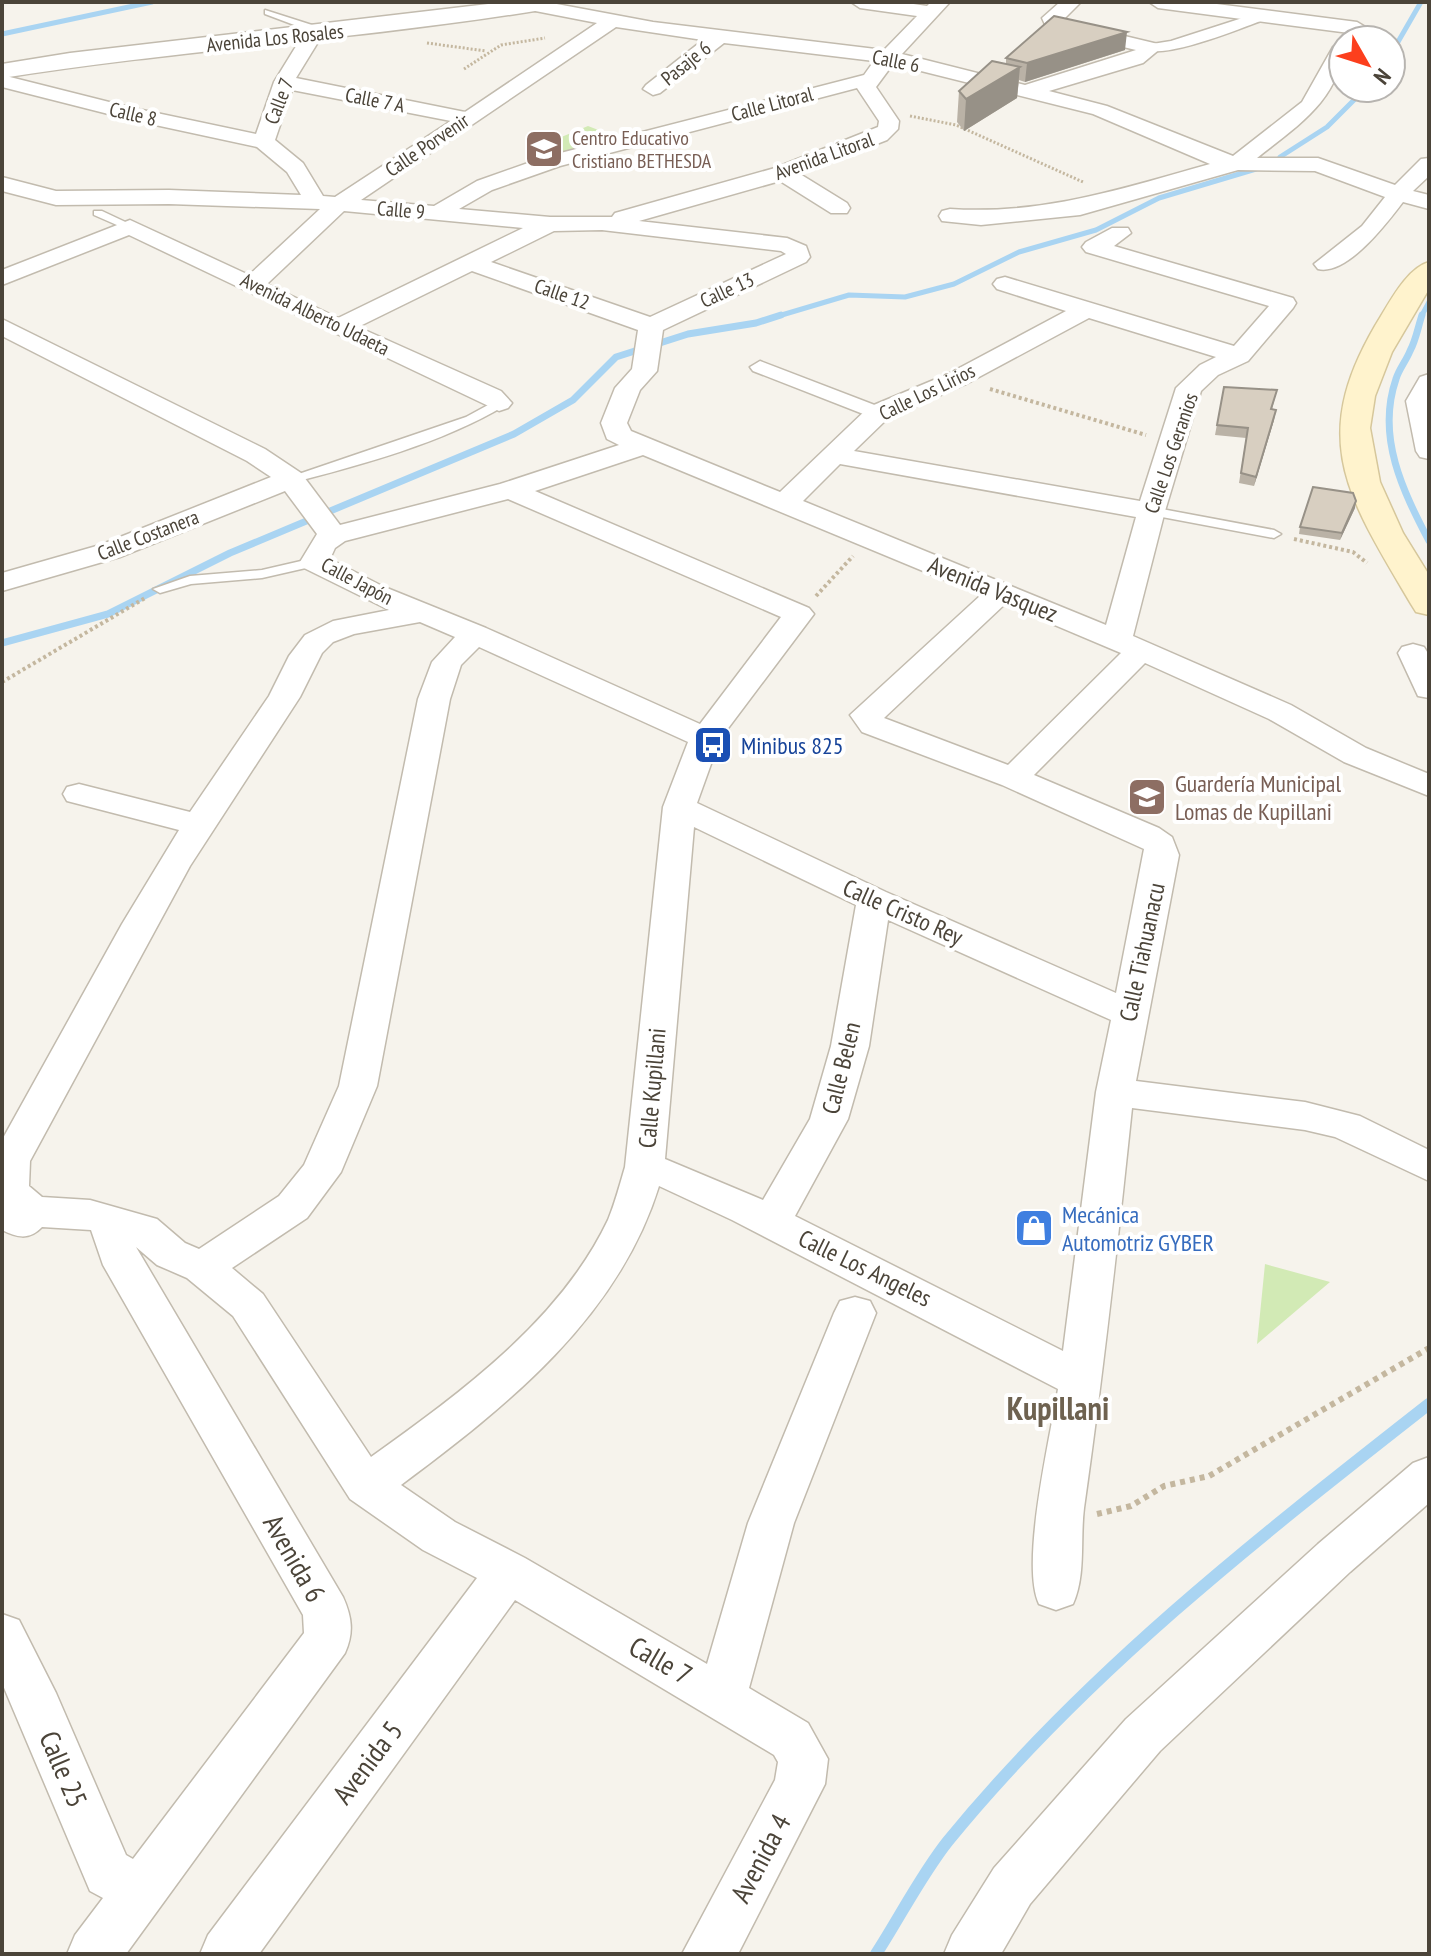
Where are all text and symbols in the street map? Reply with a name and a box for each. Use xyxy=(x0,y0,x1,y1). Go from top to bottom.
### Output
street label: Avenida Los Rosales xyxy=(205,18,345,58)
north arrow xyxy=(1327,24,1407,104)
street label: Pasaje 6 xyxy=(656,35,716,91)
street label: Calle 6 xyxy=(870,44,922,78)
text: N xyxy=(1368,63,1397,90)
street label: Calle 7 xyxy=(258,74,300,128)
street label: Calle Litoral xyxy=(728,81,816,127)
street label: Calle 7 A xyxy=(343,82,407,119)
street label: Calle 8 xyxy=(107,96,159,132)
street label: Calle Porvenir xyxy=(380,107,474,183)
place label: Centro Educativo Cristiano BETHESDA xyxy=(572,125,712,174)
street label: Avenida Litoral xyxy=(771,126,877,186)
school or university icon: Centro Educativo Cristiano BETHESDA xyxy=(523,128,565,170)
street label: Calle 9 xyxy=(376,195,426,225)
street label: Calle 13 xyxy=(696,266,758,314)
street label: Avenida Alberto Udaeta xyxy=(236,267,394,361)
street label: Calle 12 xyxy=(531,272,593,316)
street label: Calle Los Lirios xyxy=(875,357,979,426)
street label: Calle Los Geranios xyxy=(1138,389,1204,517)
street label: Calle Costanera xyxy=(94,504,202,566)
street label: Avenida Vasquez xyxy=(924,549,1062,629)
street label: Calle Japón xyxy=(317,551,397,611)
bus stop icon: Minibus 825 xyxy=(692,724,734,766)
place label: Minibus 825 xyxy=(741,730,844,761)
place label: Guardería Municipal Lomas de Kupillani xyxy=(1175,768,1341,827)
school or university icon: Guardería Municipal Lomas de Kupillani xyxy=(1126,776,1168,818)
street label: Calle Cristo Rey xyxy=(838,872,968,952)
street label: Calle Tiahuanacu xyxy=(1112,880,1172,1024)
street label: Calle Belen xyxy=(815,1019,867,1117)
street label: Calle Kupillani xyxy=(631,1027,673,1149)
place label: Mecánica Automotriz GYBER xyxy=(1062,1199,1214,1258)
shop icon: Mecánica Automotriz GYBER xyxy=(1013,1207,1055,1249)
street label: Calle Los Angeles xyxy=(793,1222,937,1314)
district label: Kupillani xyxy=(1007,1387,1109,1429)
street label: Avenida 6 xyxy=(255,1508,335,1608)
street label: Calle 7 xyxy=(623,1627,699,1693)
street label: Avenida 5 xyxy=(324,1713,410,1811)
street label: Calle 25 xyxy=(31,1725,97,1813)
street label: Avenida 4 xyxy=(721,1807,799,1909)

